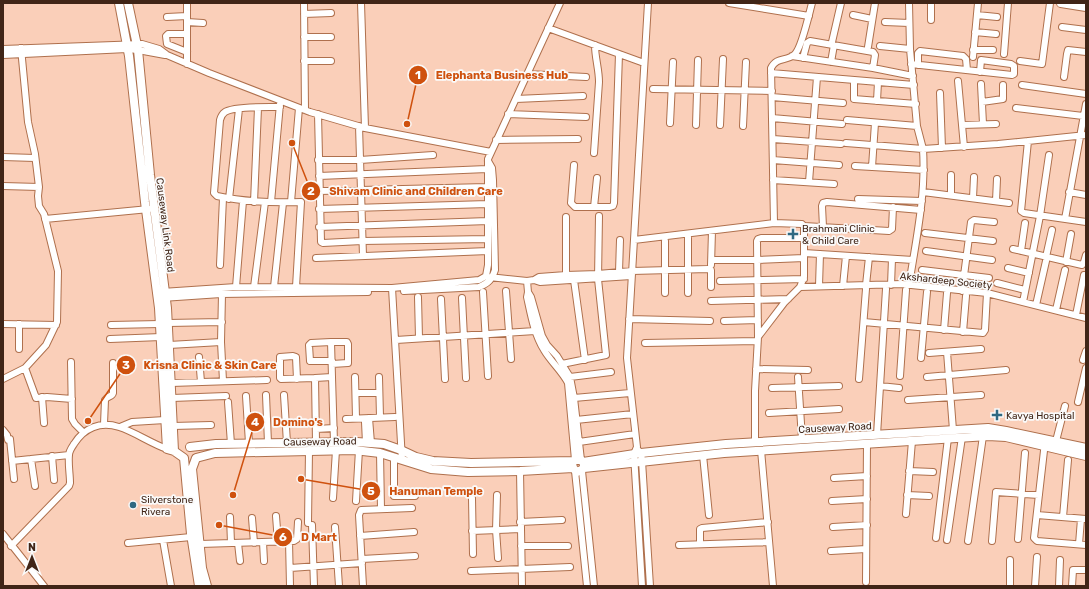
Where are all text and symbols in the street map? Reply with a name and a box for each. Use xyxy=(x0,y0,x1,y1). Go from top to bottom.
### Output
callout: Elephanta Business Hub xyxy=(408,63,577,86)
text: 1 xyxy=(415,68,421,82)
text: Elephanta Business Hub xyxy=(436,69,568,82)
street label: Causeway Link Road xyxy=(153,177,177,273)
callout: Shivam Clinic and Children Care xyxy=(301,179,511,202)
text: 2 xyxy=(307,184,315,198)
text: Shivam Clinic and Children Care xyxy=(329,185,503,198)
place label: Brahmani Clinic & Child Care xyxy=(802,223,875,247)
marker: Brahmani Clinic & Child Care xyxy=(787,228,799,240)
street label: Akshardeep Society xyxy=(899,270,993,292)
callout: Krisna Clinic & Skin Care xyxy=(116,353,285,376)
text: 3 xyxy=(122,358,130,372)
text: Krisna Clinic & Skin Care xyxy=(144,359,277,372)
marker: Kavya Hospital xyxy=(991,409,1003,421)
callout: Domino's xyxy=(245,410,331,433)
place label: Kavya Hospital xyxy=(1006,410,1074,422)
text: 4 xyxy=(251,415,259,429)
text: Domino's xyxy=(273,416,323,429)
street label: Causeway Road xyxy=(798,420,872,436)
street label: Causeway Road xyxy=(283,435,357,449)
callout: Hanuman Temple xyxy=(361,479,491,502)
text: 5 xyxy=(367,484,375,498)
text: Hanuman Temple xyxy=(389,485,483,498)
place label: Silverstone Rivera xyxy=(141,494,194,518)
marker: Silverstone Rivera xyxy=(128,500,138,510)
callout: D Mart xyxy=(273,526,345,549)
text: 6 xyxy=(279,530,287,544)
text: D Mart xyxy=(301,531,337,544)
north arrow xyxy=(12,537,52,577)
text: N xyxy=(28,541,36,554)

